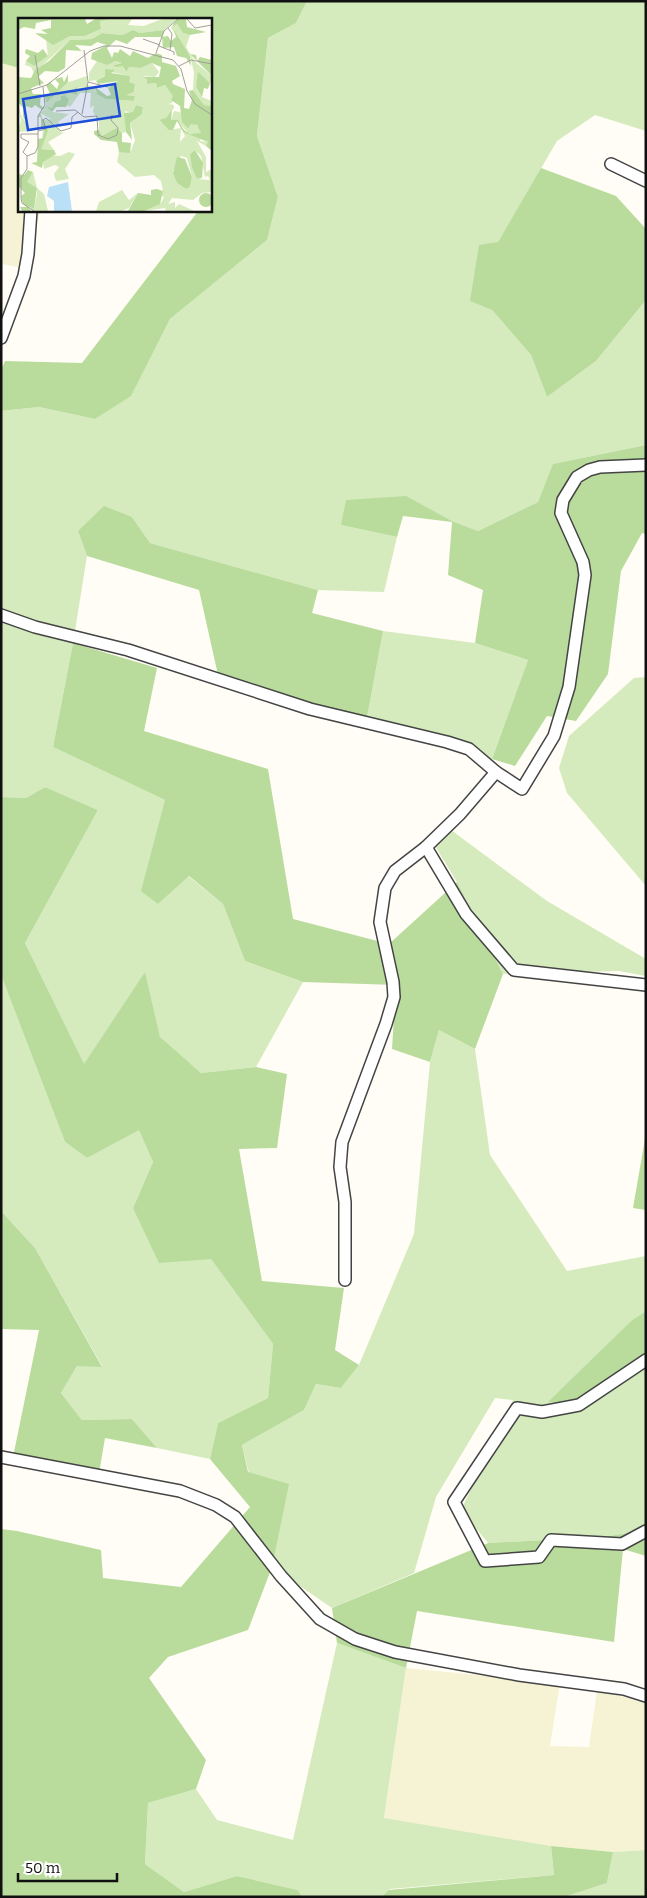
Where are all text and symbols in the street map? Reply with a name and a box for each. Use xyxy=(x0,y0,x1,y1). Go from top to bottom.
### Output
inset map xyxy=(18,18,211,211)
scale bar xyxy=(18,1850,116,1882)
text: 50 m xyxy=(25,1859,61,1877)

